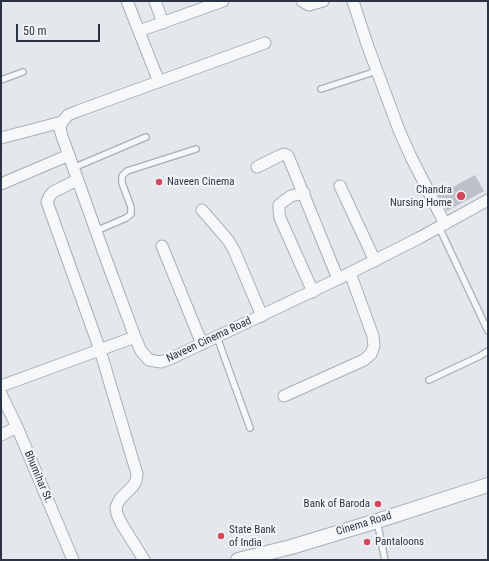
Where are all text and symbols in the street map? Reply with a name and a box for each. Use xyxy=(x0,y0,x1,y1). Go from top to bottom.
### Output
scale bar xyxy=(18,16,102,42)
text: 50 m xyxy=(23,24,47,38)
place label: Naveen Cinema xyxy=(167,175,235,189)
marker: Naveen Cinema xyxy=(154,177,164,187)
place label: Chandra Nursing Home xyxy=(390,183,452,209)
marker: Chandra Nursing Home xyxy=(455,190,467,202)
street label: Naveen Cinema Road xyxy=(164,315,254,365)
street label: Bhumihar St. xyxy=(21,449,55,505)
place label: Bank of Baroda xyxy=(304,497,370,511)
marker: Bank of Baroda xyxy=(373,499,383,509)
street label: Cinema Road xyxy=(335,509,393,539)
place label: State Bank of India xyxy=(229,523,276,549)
marker: State Bank of India xyxy=(216,531,226,541)
place label: Pantaloons xyxy=(375,535,424,549)
marker: Pantaloons xyxy=(362,537,372,547)

